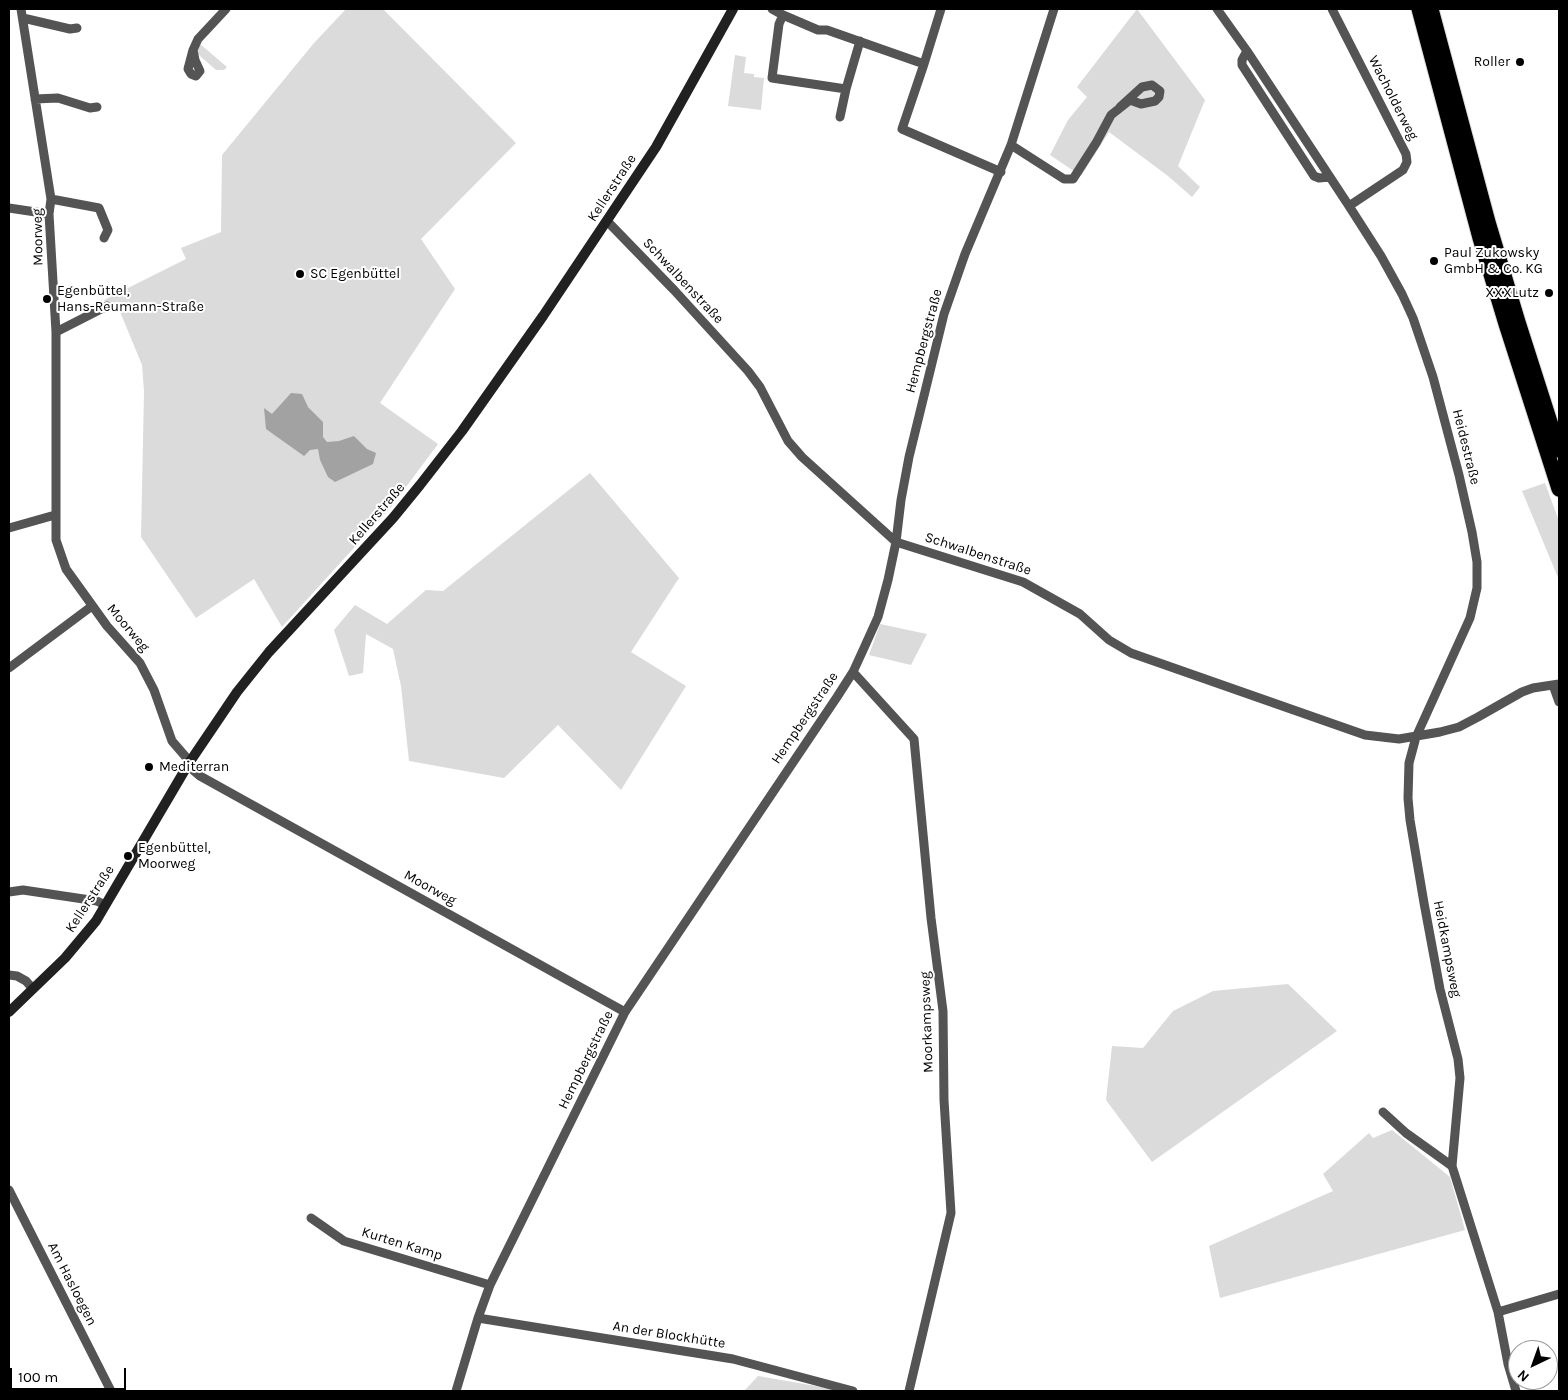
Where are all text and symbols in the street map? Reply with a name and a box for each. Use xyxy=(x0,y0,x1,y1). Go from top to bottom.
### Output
street label: Wacholderweg xyxy=(1364,53,1422,143)
place label: Roller xyxy=(1474,54,1510,70)
marker: Roller xyxy=(1514,56,1526,68)
street label: Kellerstraße xyxy=(584,151,640,225)
street label: Moorweg xyxy=(29,208,47,266)
street label: Schwalbenstraße xyxy=(639,235,727,327)
place label: Paul Zukowsky GmbH & Co. KG xyxy=(1444,245,1543,278)
marker: Paul Zukowsky GmbH & Co. KG xyxy=(1428,255,1440,267)
place label: SC Egenbüttel xyxy=(310,266,400,282)
marker: SC Egenbüttel xyxy=(294,268,306,280)
place label: Egenbüttel, Hans-Reumann-Straße xyxy=(57,283,204,316)
place label: XXXLutz xyxy=(1485,285,1539,301)
street label: Hempbergstraße xyxy=(902,287,946,395)
marker: XXXLutz xyxy=(1543,287,1555,299)
marker: Egenbüttel, Hans-Reumann-Straße xyxy=(41,293,53,305)
street label: Heidestraße xyxy=(1448,407,1484,487)
street label: Kellerstraße xyxy=(345,479,409,549)
street label: Schwalbenstraße xyxy=(923,529,1033,579)
street label: Moorweg xyxy=(103,601,153,655)
street label: Hempbergstraße xyxy=(768,669,842,767)
place label: Mediterran xyxy=(159,759,229,775)
marker: Mediterran xyxy=(143,761,155,773)
place label: Egenbüttel, Moorweg xyxy=(138,840,211,872)
marker: Egenbüttel, Moorweg xyxy=(122,850,134,862)
street label: Kellerstraße xyxy=(62,862,118,936)
street label: Moorweg xyxy=(401,867,459,909)
street label: Heidkampsweg xyxy=(1429,899,1465,999)
street label: Moorkampsweg xyxy=(917,971,937,1073)
street label: Hempbergstraße xyxy=(555,1008,617,1112)
street label: Kurten Kamp xyxy=(359,1224,445,1264)
street label: Am Hasloegen xyxy=(44,1240,100,1328)
street label: An der Blockhütte xyxy=(612,1318,726,1352)
north arrow xyxy=(1508,1340,1558,1390)
scale bar xyxy=(12,1358,129,1390)
text: N xyxy=(1514,1366,1533,1385)
text: 100 m xyxy=(18,1368,58,1386)

